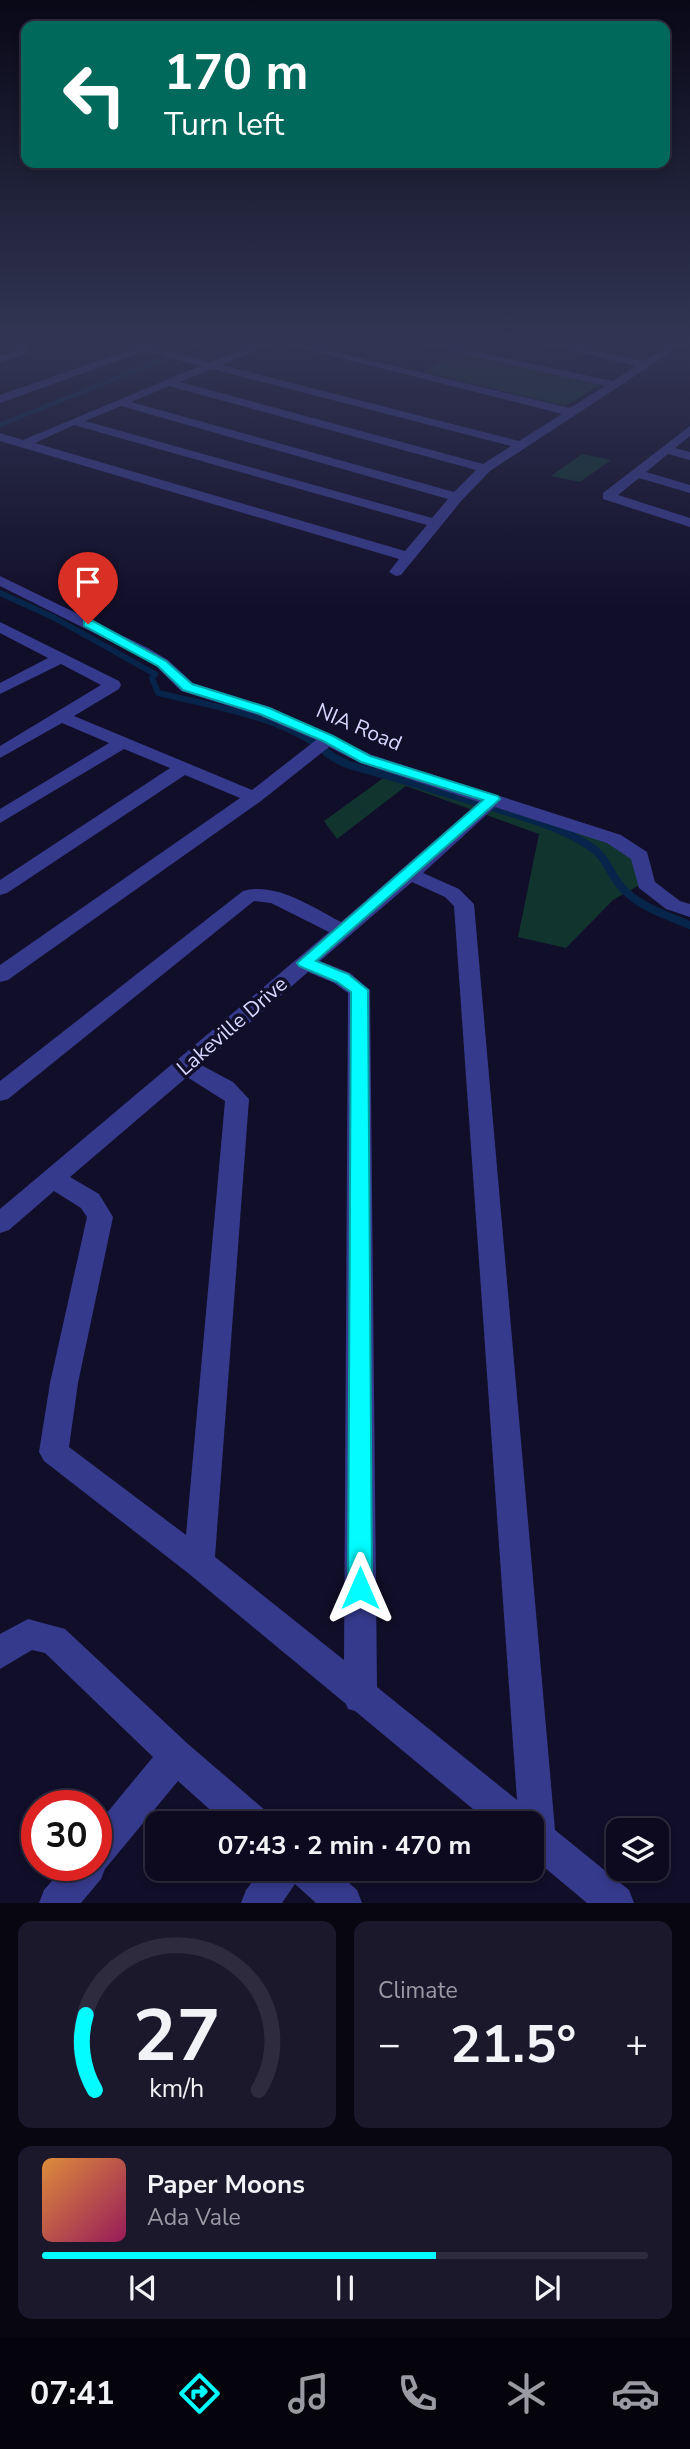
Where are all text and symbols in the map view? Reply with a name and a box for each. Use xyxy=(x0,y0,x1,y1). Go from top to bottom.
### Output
text: 170 m xyxy=(164,39,308,106)
icon: left xyxy=(49,49,140,140)
text: Turn left xyxy=(164,103,284,146)
pin xyxy=(58,552,118,624)
icon: arrive xyxy=(69,563,107,601)
street label: NIA Road xyxy=(312,696,406,758)
street label: Lakeville Drive xyxy=(171,970,293,1082)
position arrow xyxy=(323,1551,397,1625)
speed limit sign: 30 xyxy=(21,1790,112,1881)
map controls xyxy=(606,1818,669,1881)
button: layers xyxy=(606,1818,669,1881)
text: 07:43 · 2 min · 470 m xyxy=(218,1828,471,1863)
text: Climate xyxy=(378,1975,458,2006)
text: 27 xyxy=(133,1987,221,2087)
text: 21.5° xyxy=(450,2009,576,2080)
text: − xyxy=(378,2019,401,2070)
text: + xyxy=(625,2019,648,2070)
text: km/h xyxy=(149,2072,205,2106)
text: Paper Moons xyxy=(147,2167,305,2202)
text: Ada Vale xyxy=(147,2202,241,2233)
icon: previous xyxy=(124,2269,162,2307)
icon: pause xyxy=(326,2269,364,2307)
icon: next xyxy=(528,2269,566,2307)
icon: directions xyxy=(175,2369,224,2418)
icon: music xyxy=(284,2369,333,2418)
icon: phone xyxy=(393,2369,442,2418)
icon: climate xyxy=(502,2369,551,2418)
icon: car xyxy=(611,2369,660,2418)
text: 07:41 xyxy=(30,2372,115,2415)

